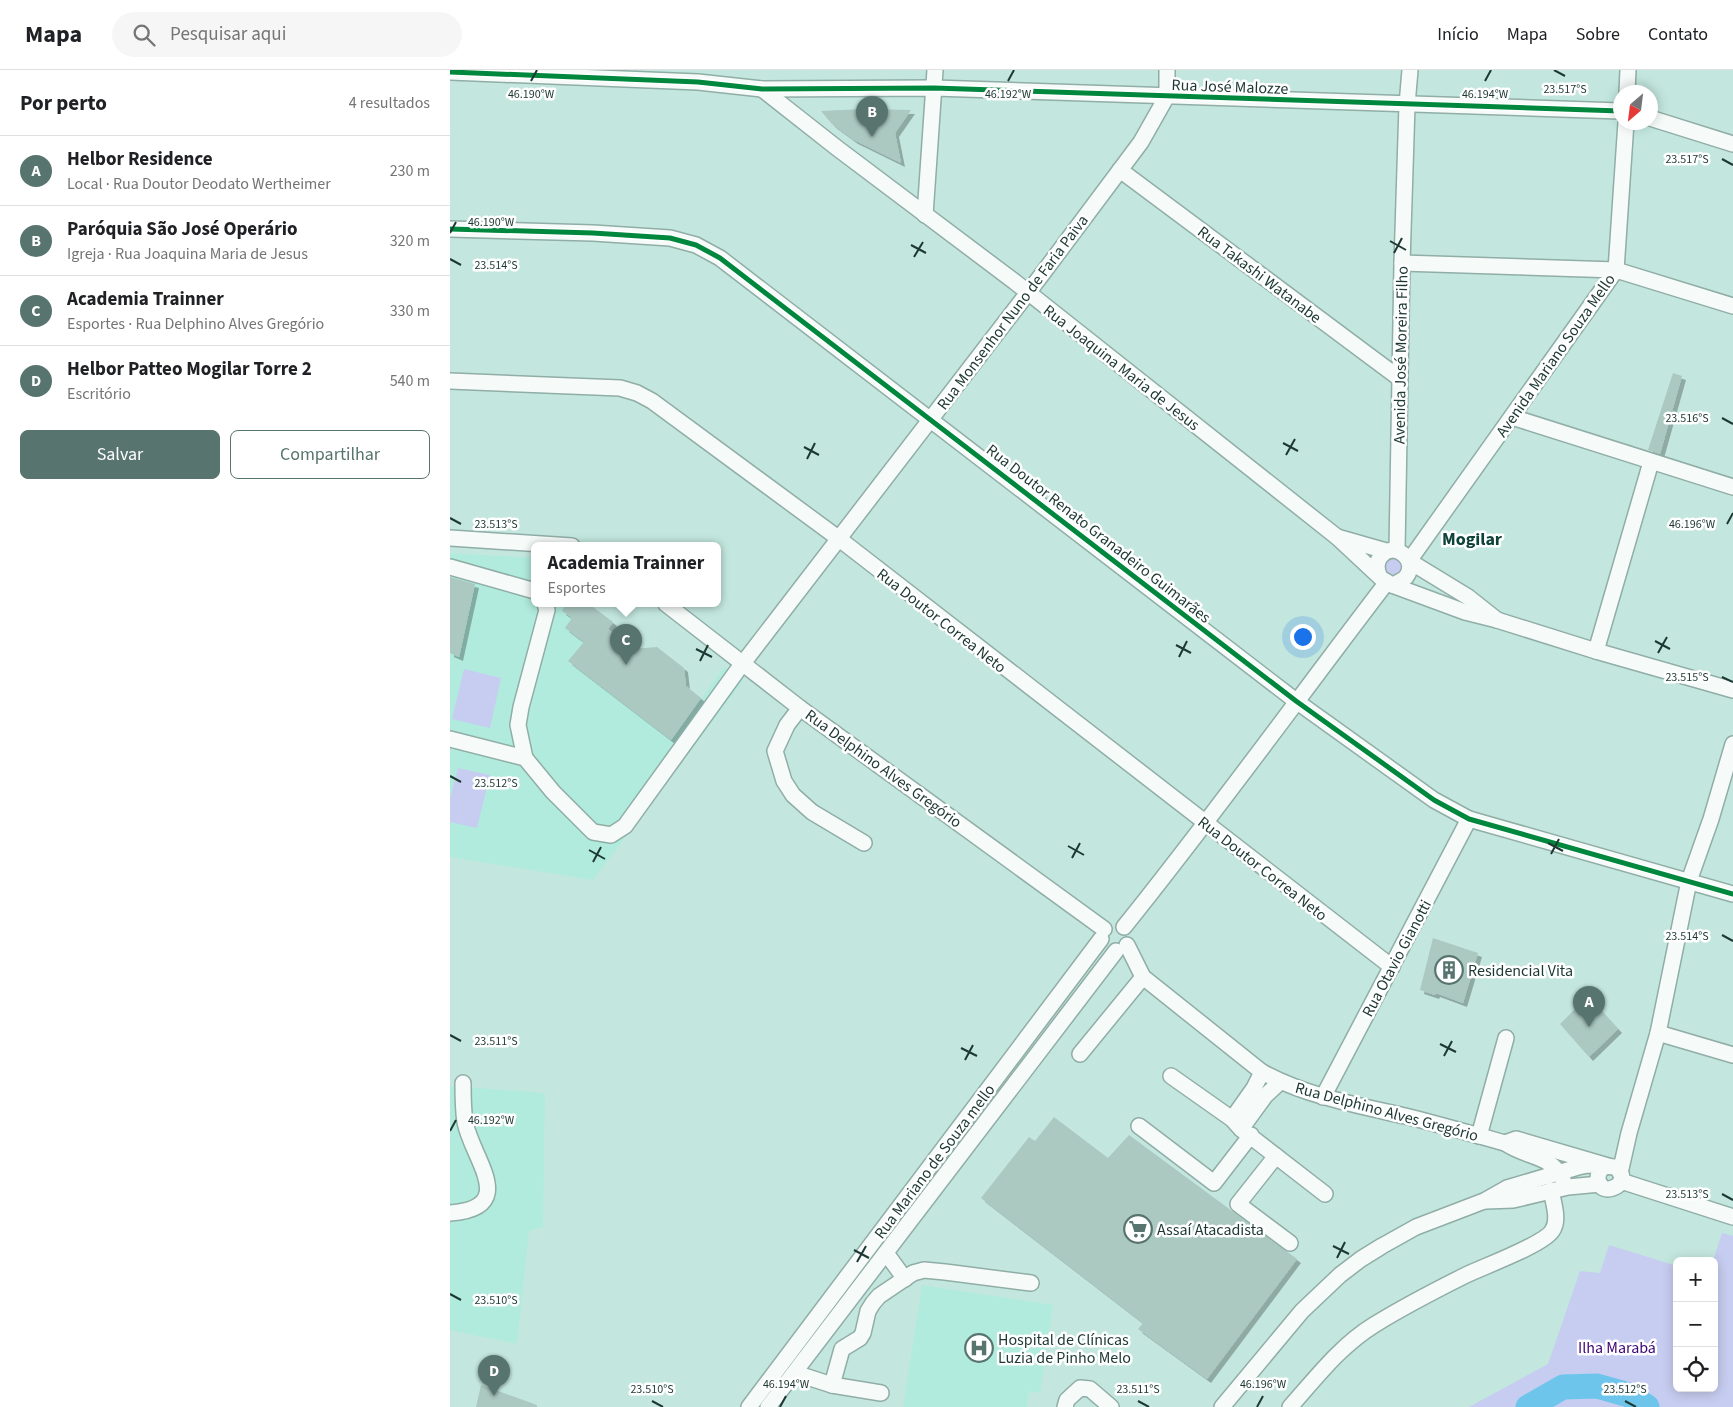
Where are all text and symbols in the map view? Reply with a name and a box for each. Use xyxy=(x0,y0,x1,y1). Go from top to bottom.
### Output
search box xyxy=(112,12,462,57)
text: Mapa xyxy=(25,17,82,52)
icon: search xyxy=(130,21,158,49)
text: Pesquisar aqui xyxy=(170,21,286,48)
text: Início xyxy=(1437,22,1479,47)
text: Mapa xyxy=(1507,22,1548,47)
text: Sobre xyxy=(1576,22,1620,47)
text: Contato xyxy=(1648,22,1708,47)
street label: Rua José Malozze xyxy=(1171,74,1289,100)
text: 23.517°S xyxy=(1543,81,1587,98)
north arrow xyxy=(1613,85,1658,130)
text: 46.190°W xyxy=(508,86,555,103)
text: 46.192°W xyxy=(985,86,1032,103)
text: 46.194°W xyxy=(1462,86,1509,103)
text: Por perto xyxy=(20,88,107,118)
text: 4 resultados xyxy=(349,92,430,114)
pin: B xyxy=(856,96,888,137)
text: Helbor Residence xyxy=(67,146,213,173)
text: 23.517°S xyxy=(1665,151,1709,168)
text: A xyxy=(31,160,41,182)
text: 230 m xyxy=(390,160,430,182)
text: Local · Rua Doutor Deodato Wertheimer xyxy=(67,173,331,195)
street label: Rua Monsenhor Nuno de Faria Paiva xyxy=(932,210,1094,415)
text: 46.190°W xyxy=(468,214,515,231)
text: Paróquia São José Operário xyxy=(67,216,298,243)
street label: Rua Takashi Watanabe xyxy=(1193,221,1326,329)
text: B xyxy=(31,230,41,252)
text: 320 m xyxy=(390,230,430,252)
text: Igreja · Rua Joaquina Maria de Jesus xyxy=(67,243,308,265)
text: 23.514°S xyxy=(474,257,518,274)
street label: Avenida José Moreira Filho xyxy=(1388,266,1414,444)
street label: Avenida Mariano Souza Mello xyxy=(1491,270,1621,442)
text: Academia Trainner xyxy=(67,286,224,313)
text: C xyxy=(31,300,41,322)
text: 330 m xyxy=(390,300,430,322)
street label: Rua Joaquina Maria de Jesus xyxy=(1039,300,1204,436)
text: Esportes · Rua Delphino Alves Gregório xyxy=(67,313,324,335)
text: Helbor Patteo Mogilar Torre 2 xyxy=(67,356,312,383)
text: D xyxy=(31,370,41,392)
text: 540 m xyxy=(390,370,430,392)
text: Escritório xyxy=(67,383,131,405)
text: 23.516°S xyxy=(1665,410,1709,427)
button: Salvar xyxy=(20,430,220,479)
button: Compartilhar xyxy=(230,430,430,479)
street label: Rua Doutor Renato Granadeiro Guimarães xyxy=(982,439,1215,629)
text: 23.513°S xyxy=(474,516,518,533)
text: 46.196°W xyxy=(1669,516,1716,533)
district label: Mogilar xyxy=(1442,527,1503,552)
popup xyxy=(531,542,721,607)
text: Academia Trainner xyxy=(548,550,704,577)
street label: Rua Doutor Correa Neto xyxy=(872,563,1011,678)
text: Esportes xyxy=(548,577,606,599)
pin: C xyxy=(610,624,642,665)
your location xyxy=(1290,624,1316,650)
text: 23.515°S xyxy=(1665,669,1709,686)
street label: Rua Delphino Alves Gregório xyxy=(801,704,966,833)
text: 23.512°S xyxy=(474,775,518,792)
street label: Rua Doutor Correa Neto xyxy=(1193,811,1332,926)
street label: Rua Otavio Gianotti xyxy=(1357,896,1437,1021)
text: 23.514°S xyxy=(1665,928,1709,945)
building icon: Residencial Vita xyxy=(1434,955,1464,985)
place label: Residencial Vita xyxy=(1468,960,1573,982)
pin: A xyxy=(1573,986,1605,1027)
text: 23.511°S xyxy=(474,1033,518,1050)
street label: Rua Delphino Alves Gregório xyxy=(1293,1077,1481,1147)
street label: Rua Mariano de Souza mello xyxy=(869,1080,1000,1244)
text: 46.192°W xyxy=(468,1112,515,1129)
text: 23.513°S xyxy=(1665,1186,1709,1203)
supermarket icon: Assaí Atacadista xyxy=(1123,1214,1153,1244)
place label: Assaí Atacadista xyxy=(1157,1219,1264,1241)
map controls xyxy=(1673,1257,1718,1392)
button: + xyxy=(1673,1257,1718,1302)
text: 23.510°S xyxy=(474,1292,518,1309)
button: − xyxy=(1673,1302,1718,1347)
place label: Hospital de Clínicas Luzia de Pinho Melo xyxy=(998,1329,1131,1369)
hospital icon: Hospital de Clínicas Luzia de Pinho Melo xyxy=(964,1333,994,1363)
park label: Ilha Marabá xyxy=(1578,1337,1656,1359)
button: locate xyxy=(1673,1347,1718,1392)
pin: D xyxy=(478,1355,510,1396)
text: 46.194°W xyxy=(763,1376,810,1393)
text: 46.196°W xyxy=(1240,1376,1287,1393)
text: 23.510°S xyxy=(630,1381,674,1398)
text: 23.511°S xyxy=(1116,1381,1160,1398)
text: 23.512°S xyxy=(1603,1381,1647,1398)

